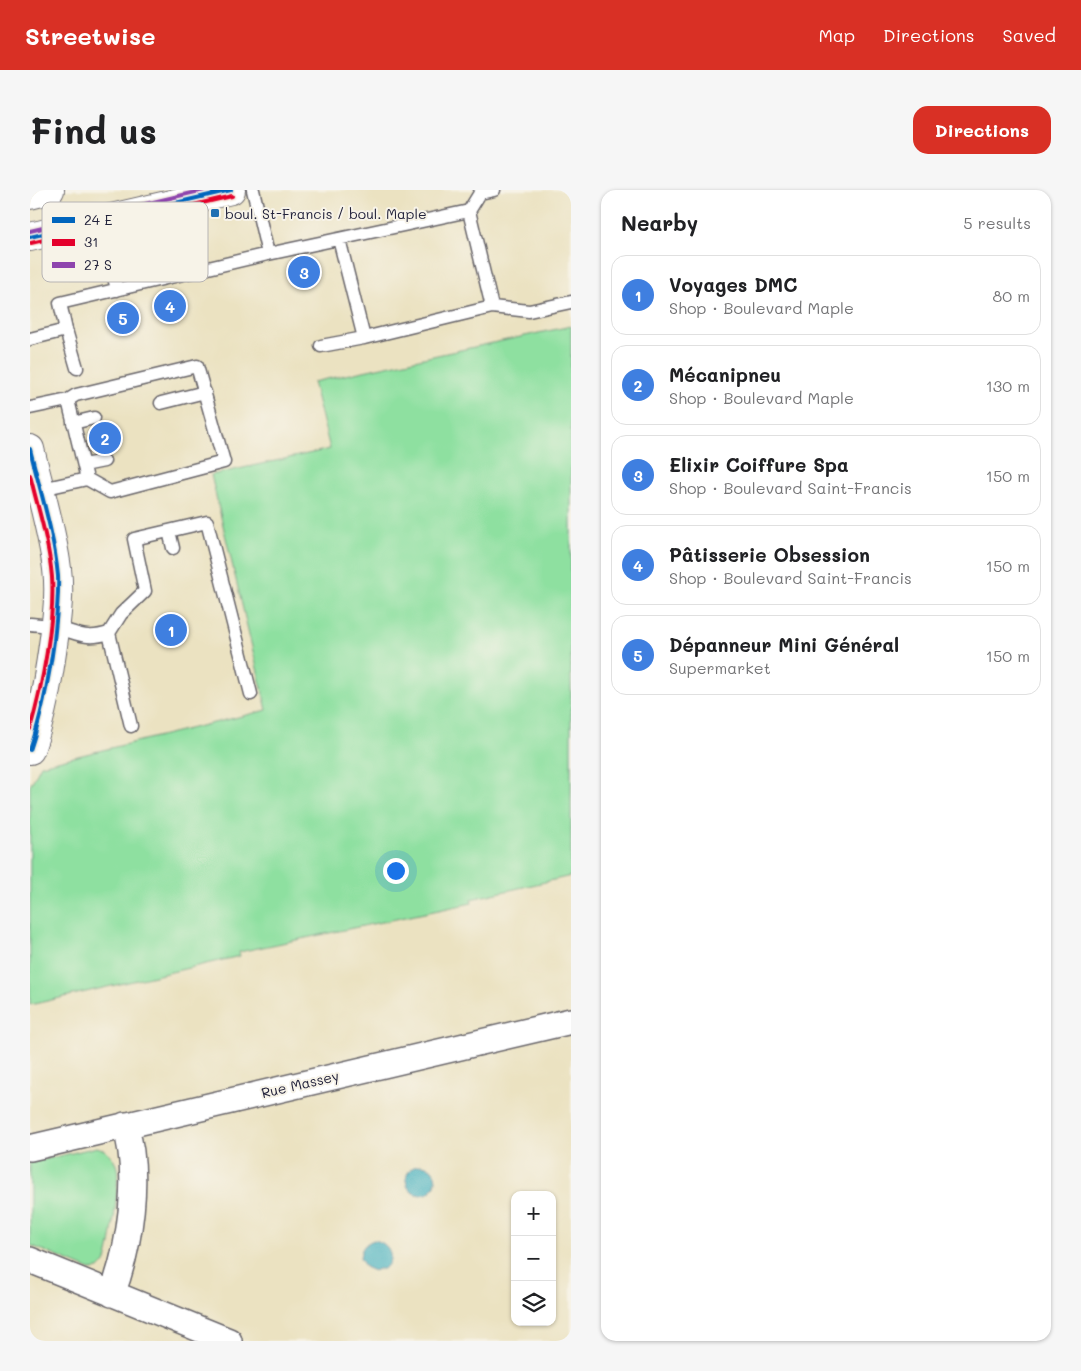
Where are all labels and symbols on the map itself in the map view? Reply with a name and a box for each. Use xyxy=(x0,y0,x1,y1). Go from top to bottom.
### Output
legend xyxy=(42,202,208,282)
place label: boul. St-Francis / boul. Maple xyxy=(225,204,427,223)
marker: boul. St-Francis / boul. Maple xyxy=(209,207,221,219)
text: 24 E xyxy=(84,210,113,229)
text: 31 xyxy=(84,232,98,251)
pin: 3 xyxy=(288,253,320,291)
text: 27 S xyxy=(84,255,112,274)
pin: 4 xyxy=(154,287,186,325)
pin: 5 xyxy=(107,299,139,337)
pin: 2 xyxy=(89,419,121,457)
pin: 1 xyxy=(155,611,187,649)
your location xyxy=(383,858,409,884)
street label: Rue Massey xyxy=(259,1066,341,1102)

